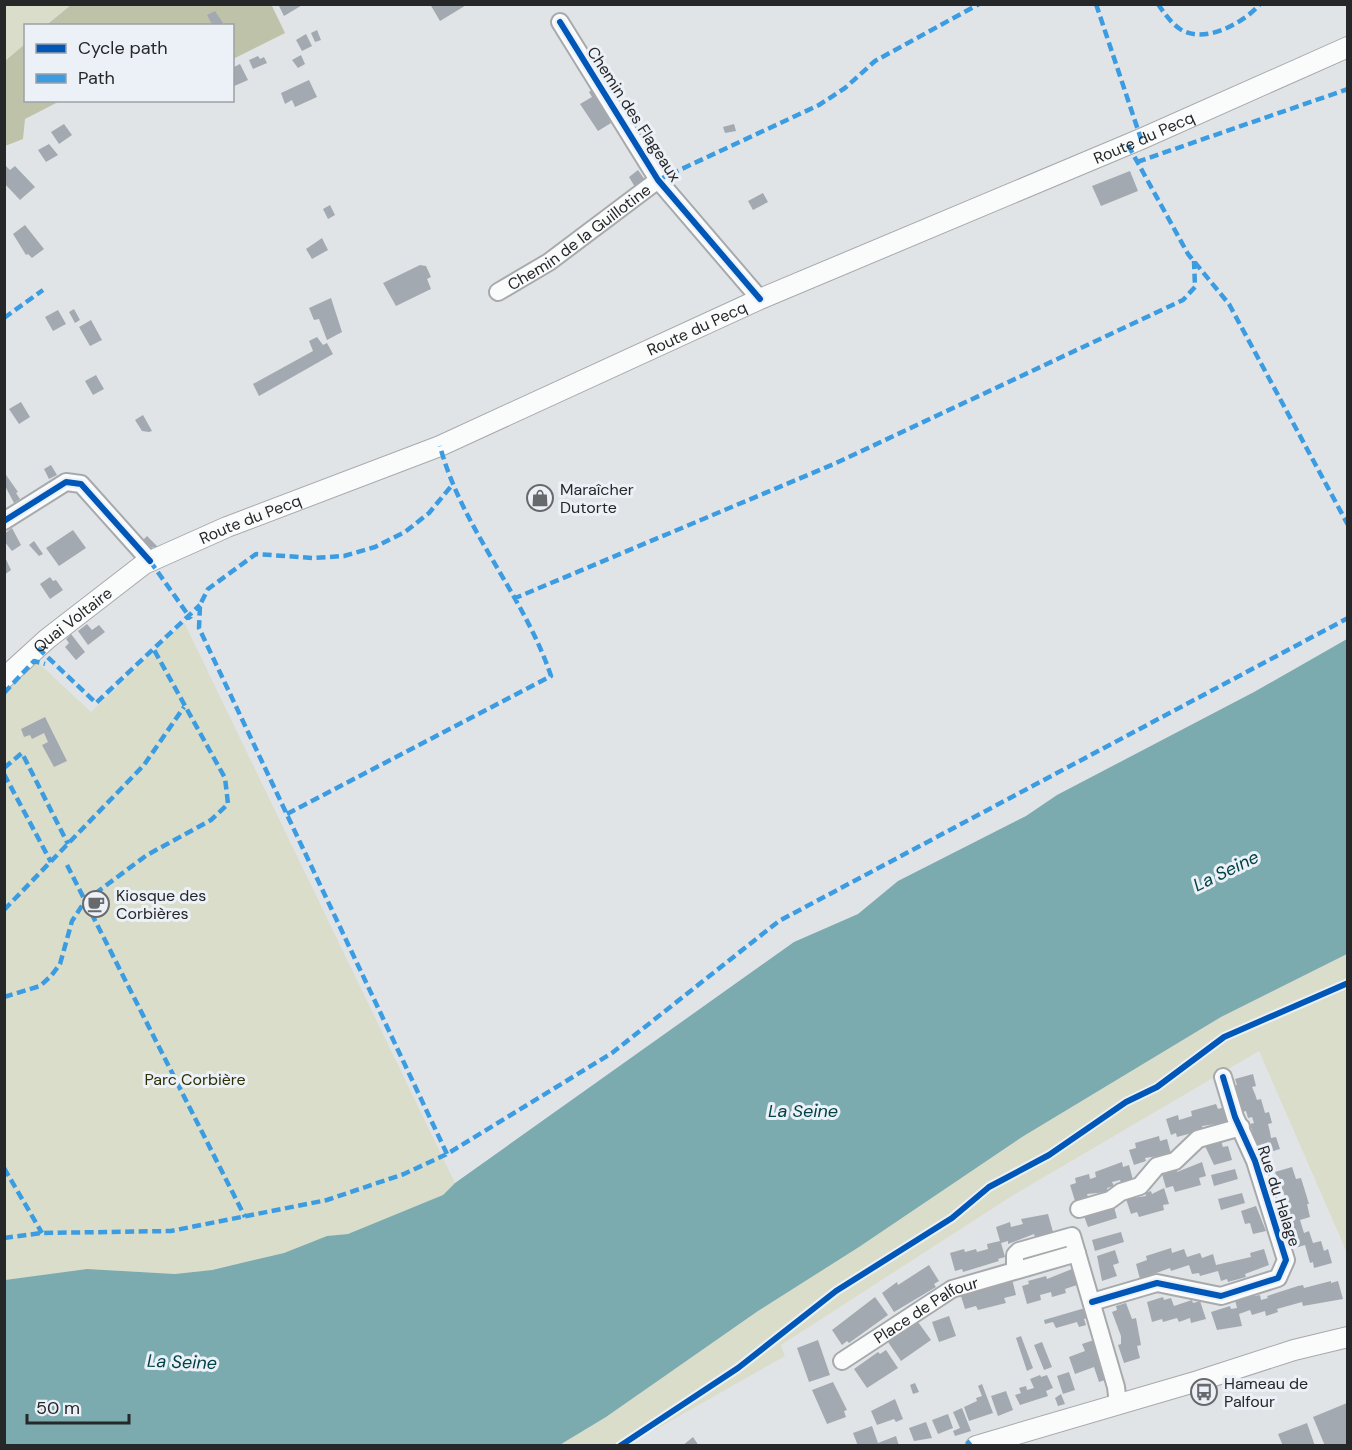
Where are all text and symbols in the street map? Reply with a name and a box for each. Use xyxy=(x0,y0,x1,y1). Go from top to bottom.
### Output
legend xyxy=(24,24,234,102)
text: Cycle path xyxy=(78,36,168,60)
street label: Chemin des Flageaux xyxy=(582,42,686,186)
text: Path xyxy=(78,66,115,90)
street label: Route du Pecq xyxy=(1090,106,1197,168)
street label: Chemin de la Guillotine xyxy=(503,179,655,295)
street label: Route du Pecq xyxy=(643,296,750,360)
place label: Maraîcher Dutorte xyxy=(560,479,634,518)
shop icon: Maraîcher Dutorte xyxy=(525,483,555,513)
street label: Route du Pecq xyxy=(196,489,304,549)
street label: Quai Voltaire xyxy=(29,582,116,657)
water label: La Seine xyxy=(1189,845,1263,897)
place label: Kiosque des Corbières xyxy=(116,885,206,924)
cafe icon: Kiosque des Corbières xyxy=(81,889,111,919)
park label: Parc Corbière xyxy=(144,1069,246,1090)
water label: La Seine xyxy=(768,1099,838,1123)
street label: Rue du Halage xyxy=(1253,1143,1305,1249)
street label: Place de Palfour xyxy=(870,1271,981,1348)
water label: La Seine xyxy=(147,1349,217,1375)
place label: Hameau de Palfour xyxy=(1224,1373,1308,1412)
bus stop icon: Hameau de Palfour xyxy=(1189,1377,1219,1407)
scale bar xyxy=(27,1387,129,1425)
text: 50 m xyxy=(36,1396,80,1420)

